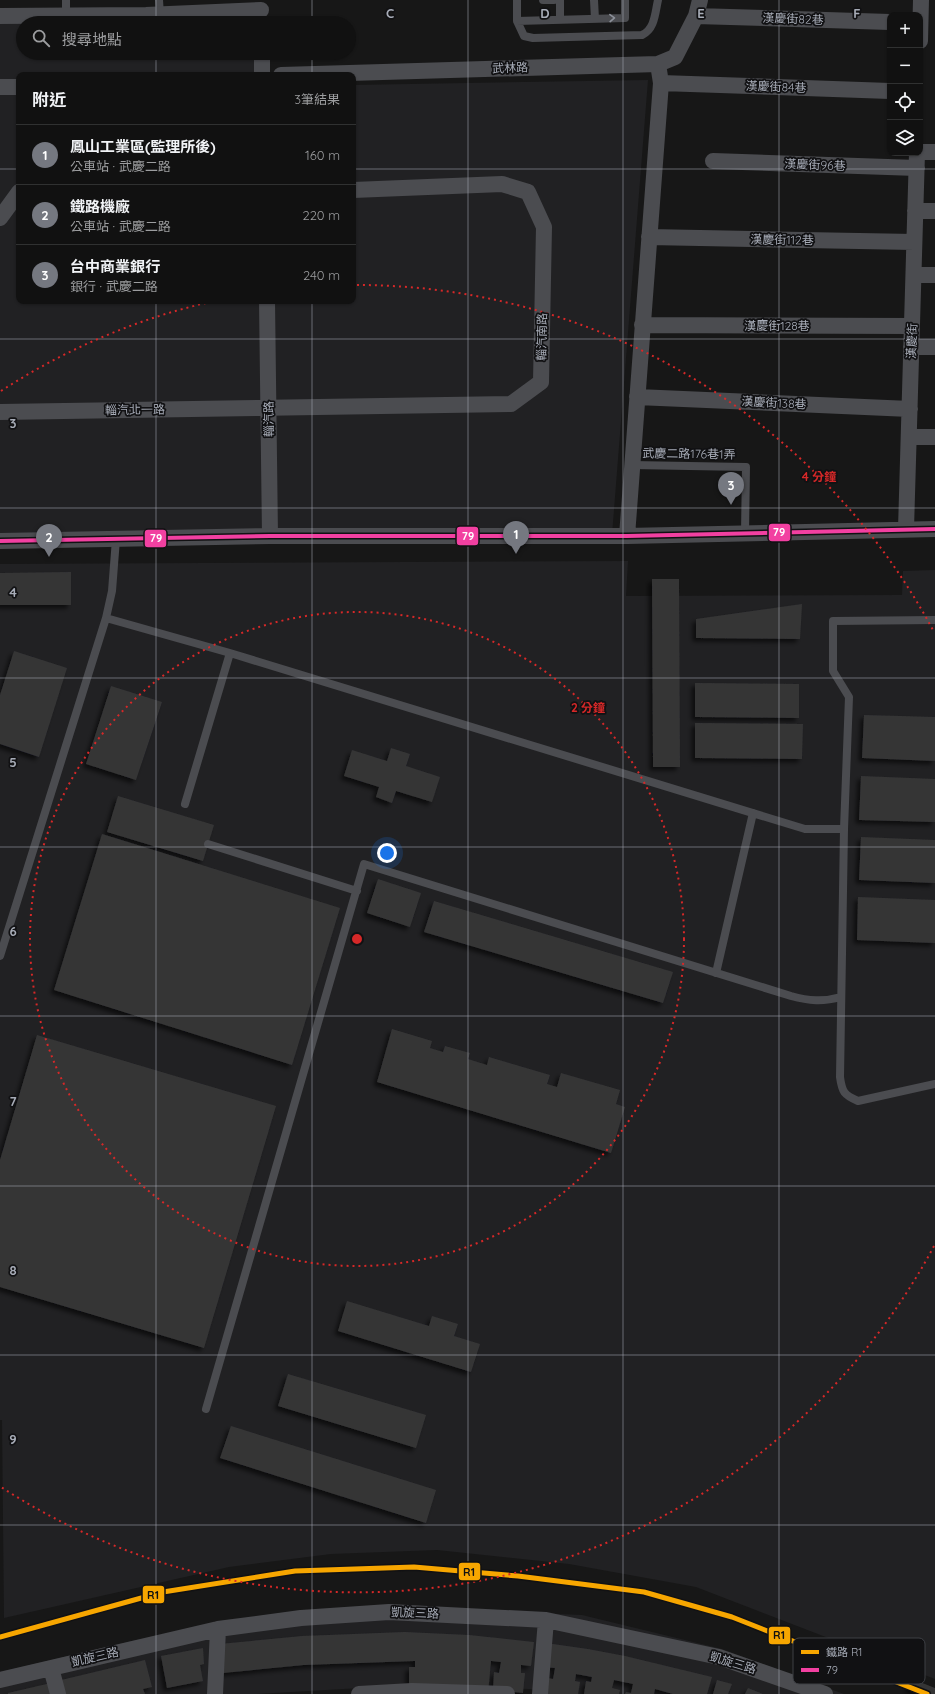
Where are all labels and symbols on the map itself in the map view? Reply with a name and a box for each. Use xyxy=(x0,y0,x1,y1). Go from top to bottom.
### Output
text: C xyxy=(386,5,394,21)
text: D xyxy=(540,5,550,21)
text: E xyxy=(697,5,705,21)
text: F xyxy=(853,5,861,21)
street label: 漢慶街82巷 xyxy=(762,10,824,27)
one-way arrow xyxy=(609,14,615,22)
street label: 武林路 xyxy=(492,59,528,76)
street label: 漢慶街84巷 xyxy=(745,78,807,95)
street label: 漢慶街96巷 xyxy=(784,156,846,173)
street label: 漢慶街112巷 xyxy=(750,231,814,248)
street label: 輜汽南路 xyxy=(534,313,549,361)
street label: 漢慶街128巷 xyxy=(744,318,810,333)
street label: 漢慶街 xyxy=(903,323,920,359)
street label: 漢慶街138巷 xyxy=(741,393,807,412)
street label: 輜汽北一路 xyxy=(105,401,165,418)
street label: 輜汽路 xyxy=(261,401,276,437)
text: 3 xyxy=(10,415,17,431)
street label: 武慶二路176巷1弄 xyxy=(642,445,736,462)
text: 4 分鐘 xyxy=(802,469,836,484)
pin: 3 xyxy=(718,472,744,505)
pin: 1 xyxy=(503,521,529,554)
line badge: 79 xyxy=(768,523,791,542)
pin: 2 xyxy=(36,524,62,557)
text: 79 xyxy=(773,525,785,539)
line badge: 79 xyxy=(456,526,479,546)
line badge: 79 xyxy=(144,529,167,548)
text: 79 xyxy=(462,529,474,543)
text: 79 xyxy=(150,531,162,545)
text: 4 xyxy=(9,584,17,600)
text: 2 分鐘 xyxy=(571,700,605,715)
text: 5 xyxy=(9,754,17,770)
your location xyxy=(377,843,397,863)
text: 6 xyxy=(9,923,17,939)
centre of rings xyxy=(350,932,364,946)
text: 7 xyxy=(9,1093,17,1109)
text: 8 xyxy=(9,1262,17,1278)
text: 9 xyxy=(9,1431,17,1447)
line badge: R1 xyxy=(458,1562,481,1581)
text: R1 xyxy=(463,1565,475,1579)
line badge: R1 xyxy=(142,1585,165,1604)
text: R1 xyxy=(147,1588,159,1602)
street label: 凱旋三路 xyxy=(391,1604,439,1621)
line badge: R1 xyxy=(768,1626,791,1645)
text: R1 xyxy=(773,1628,785,1642)
legend xyxy=(793,1638,925,1684)
street label: 凱旋三路 xyxy=(70,1644,120,1669)
text: 鐵路 R1 xyxy=(826,1645,862,1659)
street label: 凱旋三路 xyxy=(708,1648,758,1677)
text: 79 xyxy=(826,1663,838,1677)

